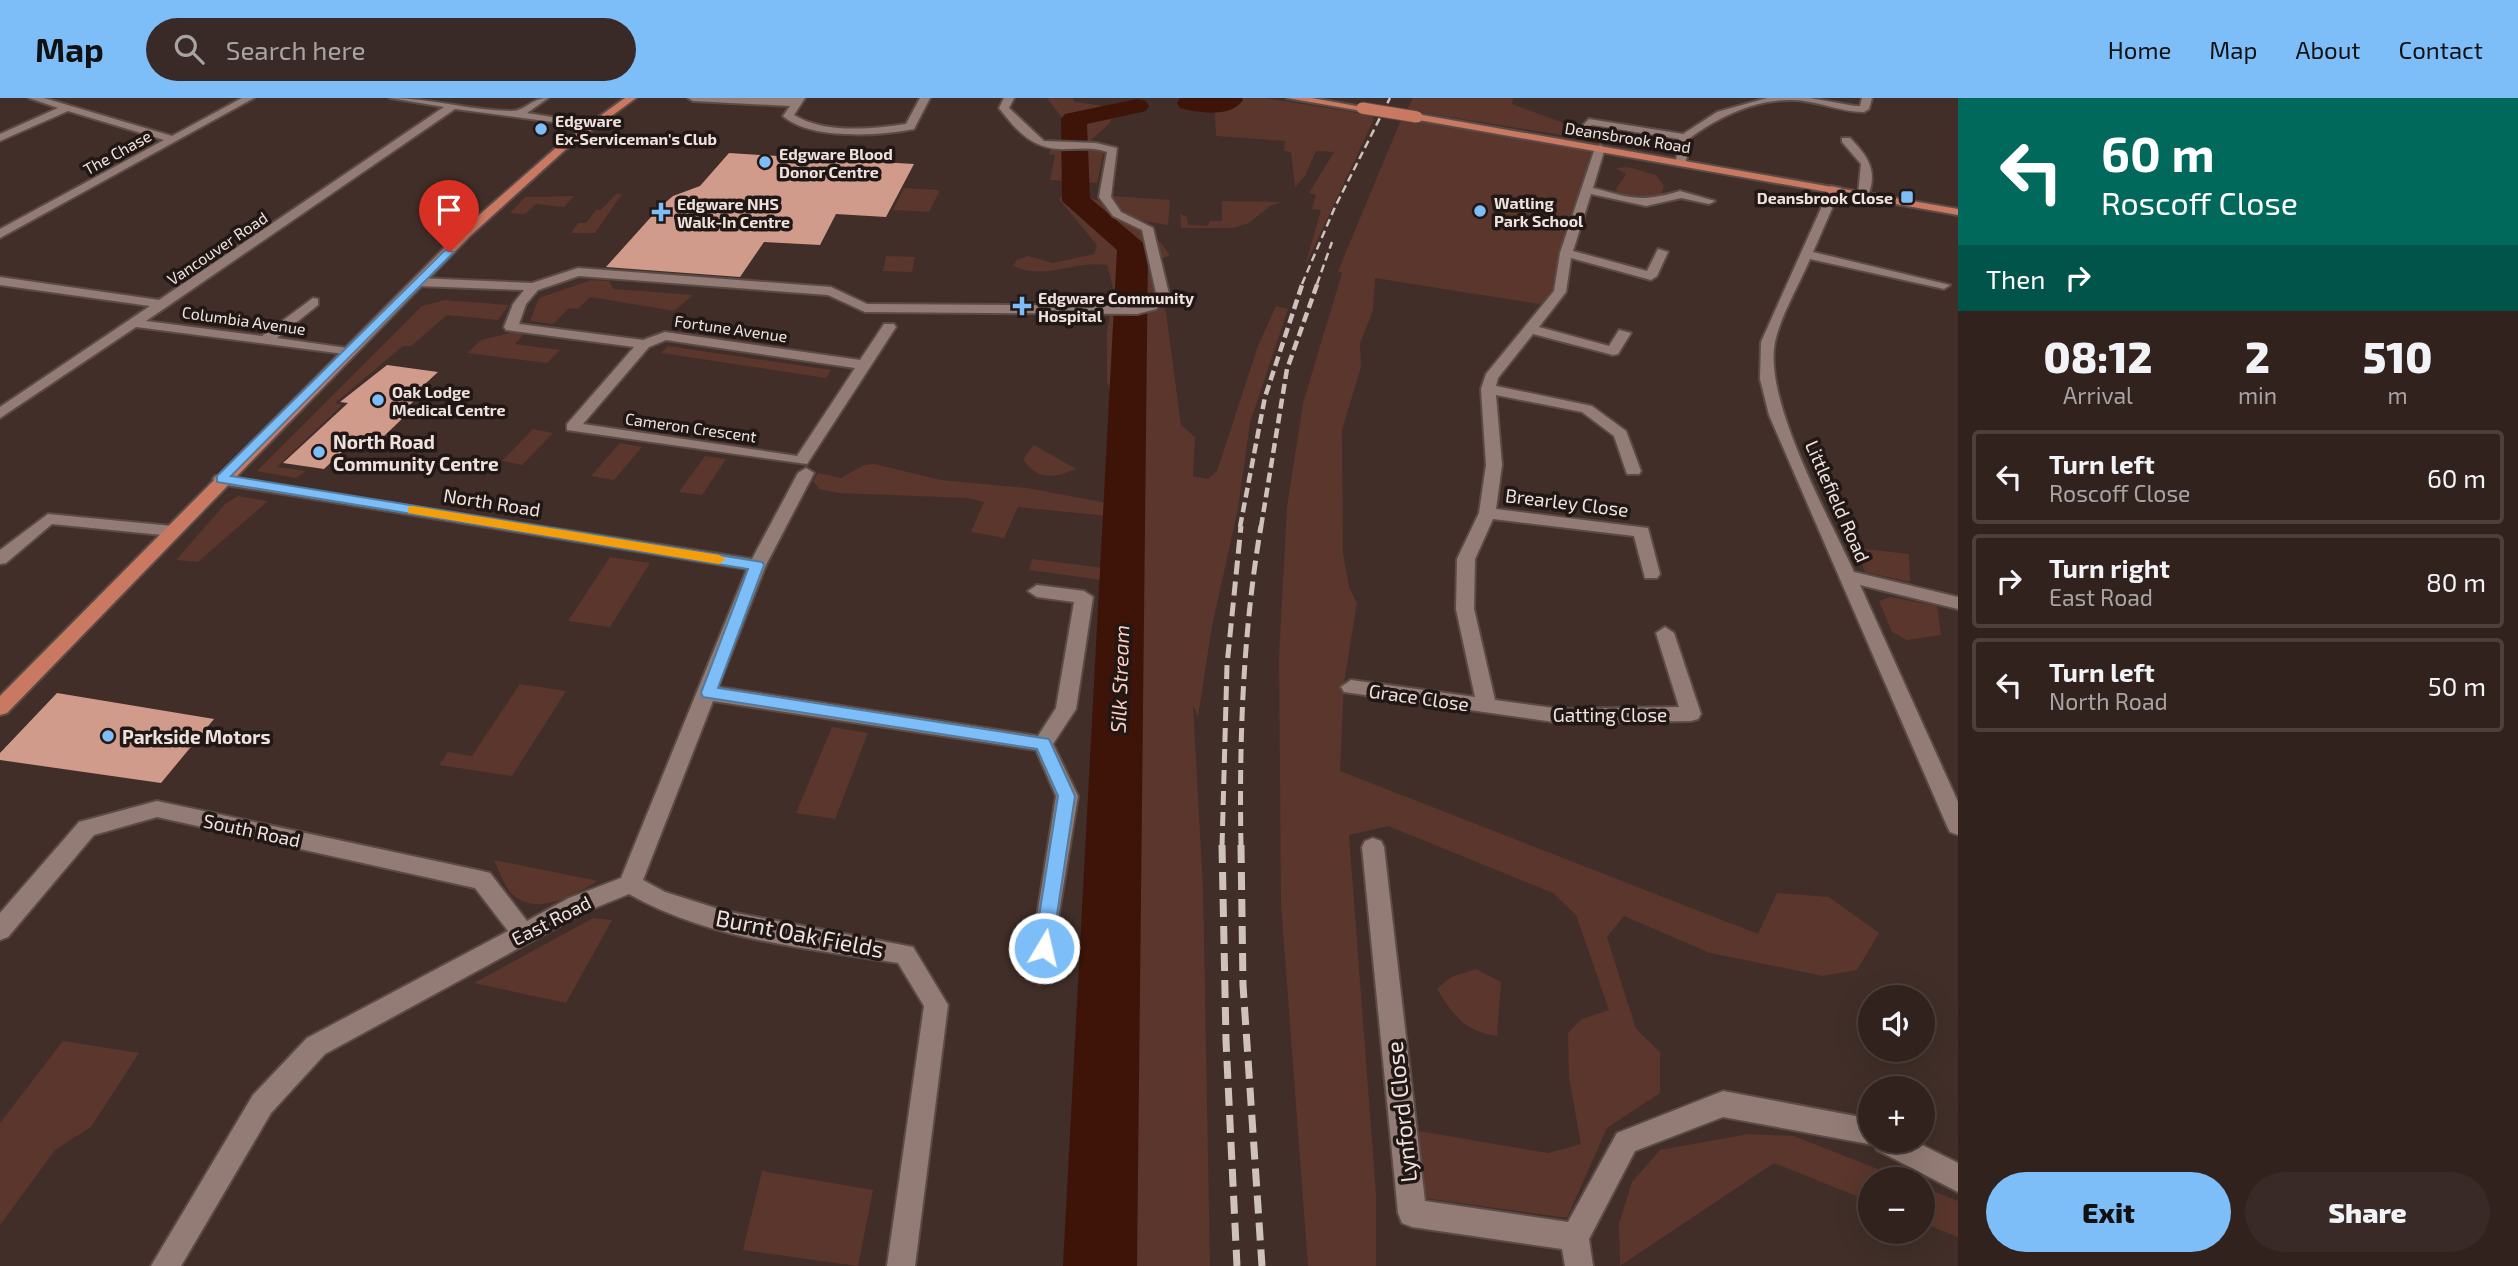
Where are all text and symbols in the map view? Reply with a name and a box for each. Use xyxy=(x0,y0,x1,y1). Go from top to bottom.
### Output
search box xyxy=(146,18,636,81)
text: Map xyxy=(35,29,104,69)
icon: search xyxy=(170,30,208,68)
text: Search here xyxy=(226,34,365,65)
text: Home xyxy=(2108,35,2171,64)
text: Map xyxy=(2209,35,2257,64)
text: About xyxy=(2295,35,2361,64)
text: Contact xyxy=(2399,35,2483,64)
place label: Edgware Ex-Serviceman's Club xyxy=(555,111,717,148)
street label: Deansbrook Road xyxy=(1564,118,1692,156)
marker: Edgware Ex-Serviceman's Club xyxy=(533,121,549,137)
text: 60 m xyxy=(2101,123,2215,182)
street label: The Chase xyxy=(80,126,154,178)
icon: left xyxy=(1986,126,2077,217)
place label: Edgware Blood Donor Centre xyxy=(779,144,893,181)
marker: Edgware Blood Donor Centre xyxy=(757,154,773,170)
pin xyxy=(419,180,479,252)
text: Roscoff Close xyxy=(2101,183,2298,221)
place label: Deansbrook Close xyxy=(1757,188,1893,207)
marker: Deansbrook Close xyxy=(1899,189,1915,205)
icon: arrive xyxy=(430,191,468,229)
place label: Watling Park School xyxy=(1494,193,1584,230)
place label: Edgware NHS Walk-In Centre xyxy=(677,194,790,231)
marker: Edgware NHS Walk-In Centre xyxy=(651,202,671,222)
marker: Watling Park School xyxy=(1472,203,1488,219)
street label: Vancouver Road xyxy=(163,207,271,289)
icon: right xyxy=(2059,259,2097,297)
text: Then xyxy=(1986,263,2045,294)
place label: Edgware Community Hospital xyxy=(1038,288,1194,325)
marker: Edgware Community Hospital xyxy=(1012,296,1032,316)
street label: Columbia Avenue xyxy=(181,302,307,338)
street label: Fortune Avenue xyxy=(673,311,789,345)
text: 08:12 xyxy=(2044,331,2152,381)
text: 2 xyxy=(2245,331,2270,381)
text: 510 xyxy=(2363,331,2432,381)
text: Arrival xyxy=(2063,381,2133,409)
text: min xyxy=(2238,381,2277,409)
text: m xyxy=(2387,381,2408,409)
place label: Oak Lodge Medical Centre xyxy=(392,382,506,419)
marker: Oak Lodge Medical Centre xyxy=(370,392,386,408)
street label: Cameron Crescent xyxy=(624,408,758,446)
place label: North Road Community Centre xyxy=(333,430,499,476)
street label: Littlefield Road xyxy=(1801,436,1875,566)
marker: North Road Community Centre xyxy=(311,444,327,460)
text: Turn left xyxy=(2049,448,2155,479)
icon: left xyxy=(1990,458,2028,496)
text: 60 m xyxy=(2427,462,2486,493)
text: Roscoff Close xyxy=(2049,479,2190,507)
street label: North Road xyxy=(442,483,542,521)
street label: Brearley Close xyxy=(1504,483,1630,521)
text: Turn right xyxy=(2049,552,2170,583)
icon: right xyxy=(1990,562,2028,600)
text: 80 m xyxy=(2426,566,2486,597)
text: East Road xyxy=(2049,583,2153,611)
water label: Silk Stream xyxy=(1105,625,1133,733)
text: Turn left xyxy=(2049,656,2155,687)
icon: left xyxy=(1990,666,2028,704)
text: 50 m xyxy=(2428,670,2486,701)
street label: Grace Close xyxy=(1368,679,1470,715)
text: North Road xyxy=(2049,687,2168,715)
street label: Gatting Close xyxy=(1553,703,1667,726)
place label: Parkside Motors xyxy=(122,725,270,748)
marker: Parkside Motors xyxy=(100,728,116,744)
street label: South Road xyxy=(201,809,303,851)
street label: East Road xyxy=(507,890,595,950)
street label: Burnt Oak Fields xyxy=(714,903,886,963)
position arrow xyxy=(1007,911,1081,985)
map controls xyxy=(1858,985,1935,1244)
button: sound xyxy=(1858,985,1935,1062)
street label: Lynford Close xyxy=(1380,1040,1422,1184)
button: + xyxy=(1858,1076,1935,1153)
button: − xyxy=(1858,1167,1935,1244)
button: Exit xyxy=(1986,1172,2231,1252)
button: Share xyxy=(2245,1172,2490,1252)

